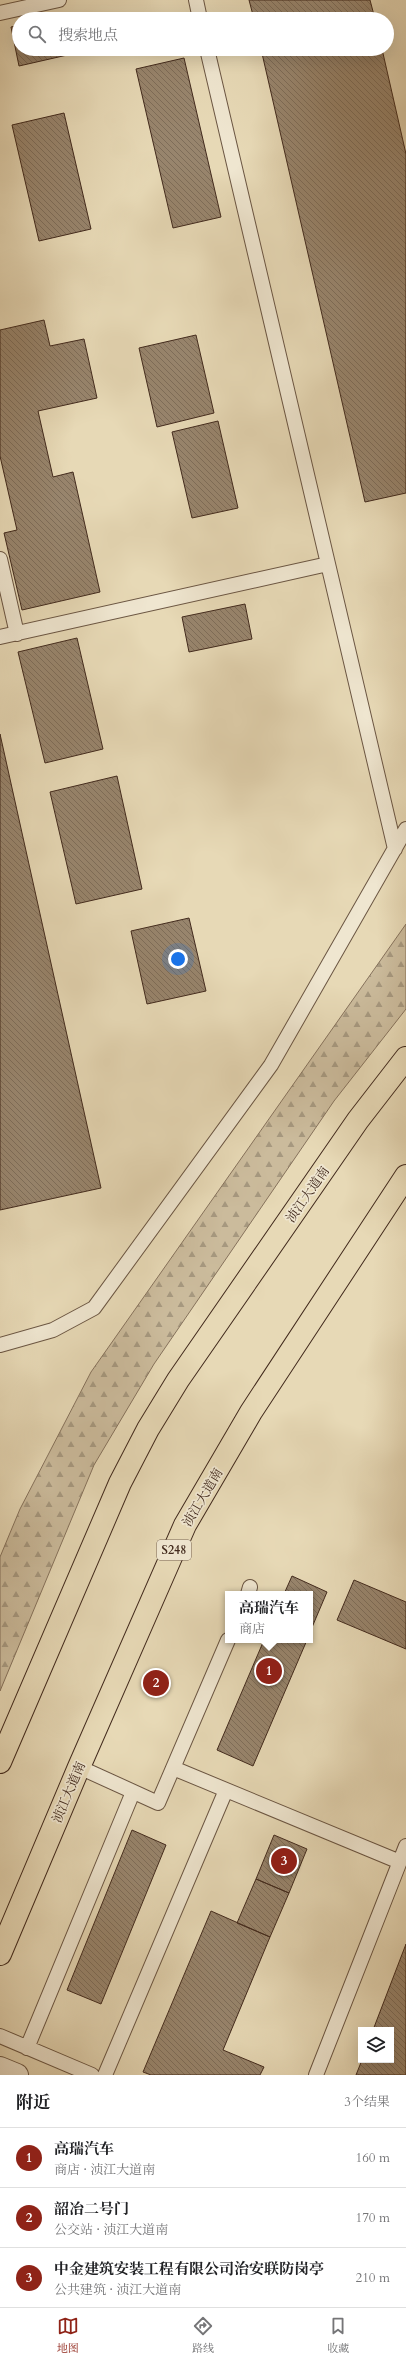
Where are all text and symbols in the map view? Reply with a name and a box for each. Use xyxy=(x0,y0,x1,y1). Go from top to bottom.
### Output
search box xyxy=(12,12,394,56)
icon: search xyxy=(26,23,48,45)
text: 搜索地点 xyxy=(58,25,118,45)
your location xyxy=(168,949,188,969)
street label: 浈江大道南 xyxy=(282,1163,334,1226)
street label: 浈江大道南 xyxy=(178,1465,227,1530)
road number: S248 xyxy=(157,1540,191,1560)
popup xyxy=(225,1591,313,1643)
text: 高瑞汽车 xyxy=(239,1598,299,1618)
text: 商店 xyxy=(239,1620,265,1638)
pin: 1 xyxy=(256,1656,282,1686)
pin: 2 xyxy=(143,1668,169,1698)
street label: 浈江大道南 xyxy=(48,1759,90,1826)
pin: 3 xyxy=(271,1846,297,1876)
map controls xyxy=(358,2027,394,2063)
button: layers xyxy=(358,2027,394,2063)
text: 附近 xyxy=(16,2091,50,2114)
text: 3个结果 xyxy=(344,2093,390,2111)
text: 高瑞汽车 xyxy=(54,2139,114,2159)
text: 1 xyxy=(26,2149,32,2167)
text: 160 m xyxy=(356,2149,390,2167)
text: 商店 · 浈江大道南 xyxy=(54,2161,155,2179)
text: 韶冶二号门 xyxy=(54,2199,129,2219)
text: 2 xyxy=(26,2209,32,2227)
text: 170 m xyxy=(356,2209,390,2227)
text: 公交站 · 浈江大道南 xyxy=(54,2221,168,2239)
text: 中金建筑安装工程有限公司治安联防岗亭 xyxy=(54,2259,324,2279)
text: 3 xyxy=(26,2269,32,2287)
text: 210 m xyxy=(356,2269,390,2287)
text: 公共建筑 · 浈江大道南 xyxy=(54,2281,181,2299)
tab: 地图 xyxy=(57,2315,79,2356)
tab: 路线 xyxy=(192,2315,214,2356)
tab: 收藏 xyxy=(327,2315,349,2356)

